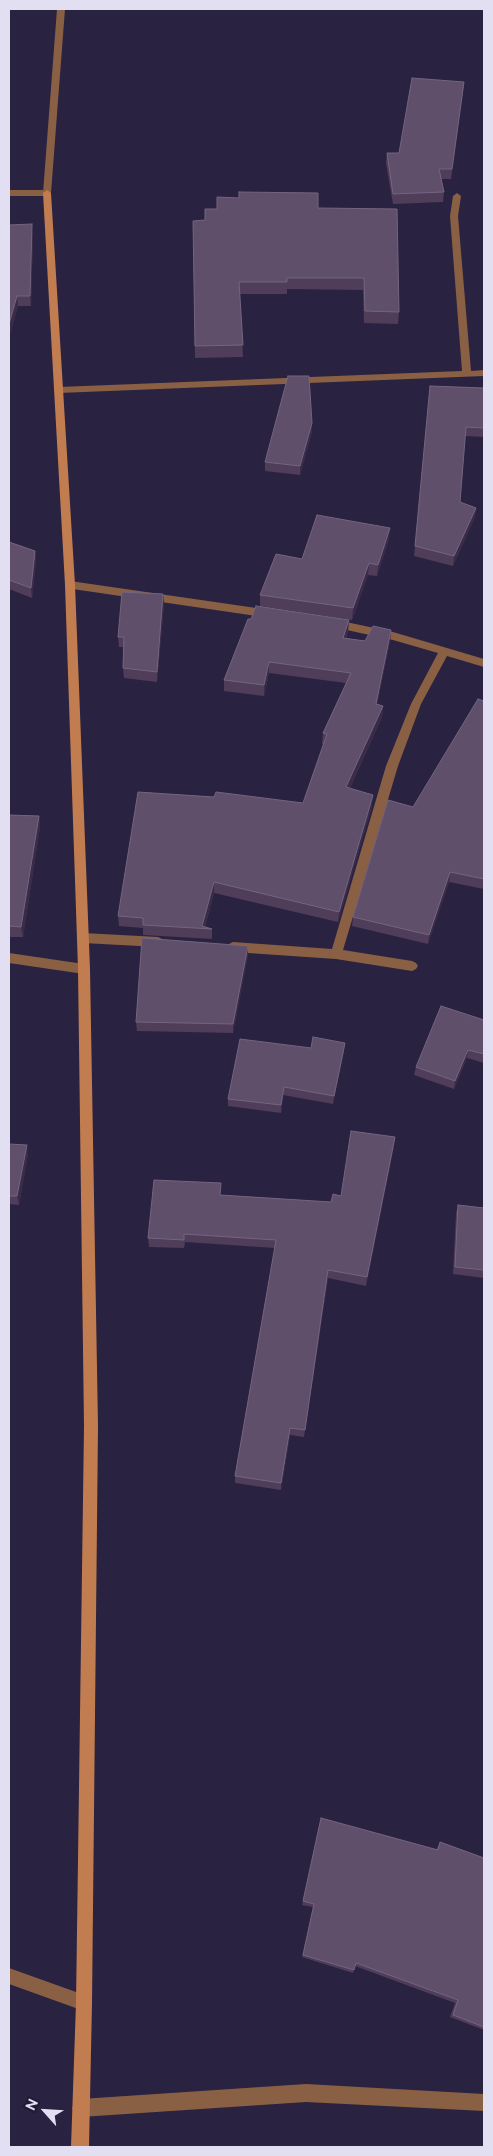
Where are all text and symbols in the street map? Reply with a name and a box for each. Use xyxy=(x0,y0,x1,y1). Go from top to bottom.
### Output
north arrow xyxy=(20,2086,70,2136)
text: N xyxy=(22,2096,41,2113)

